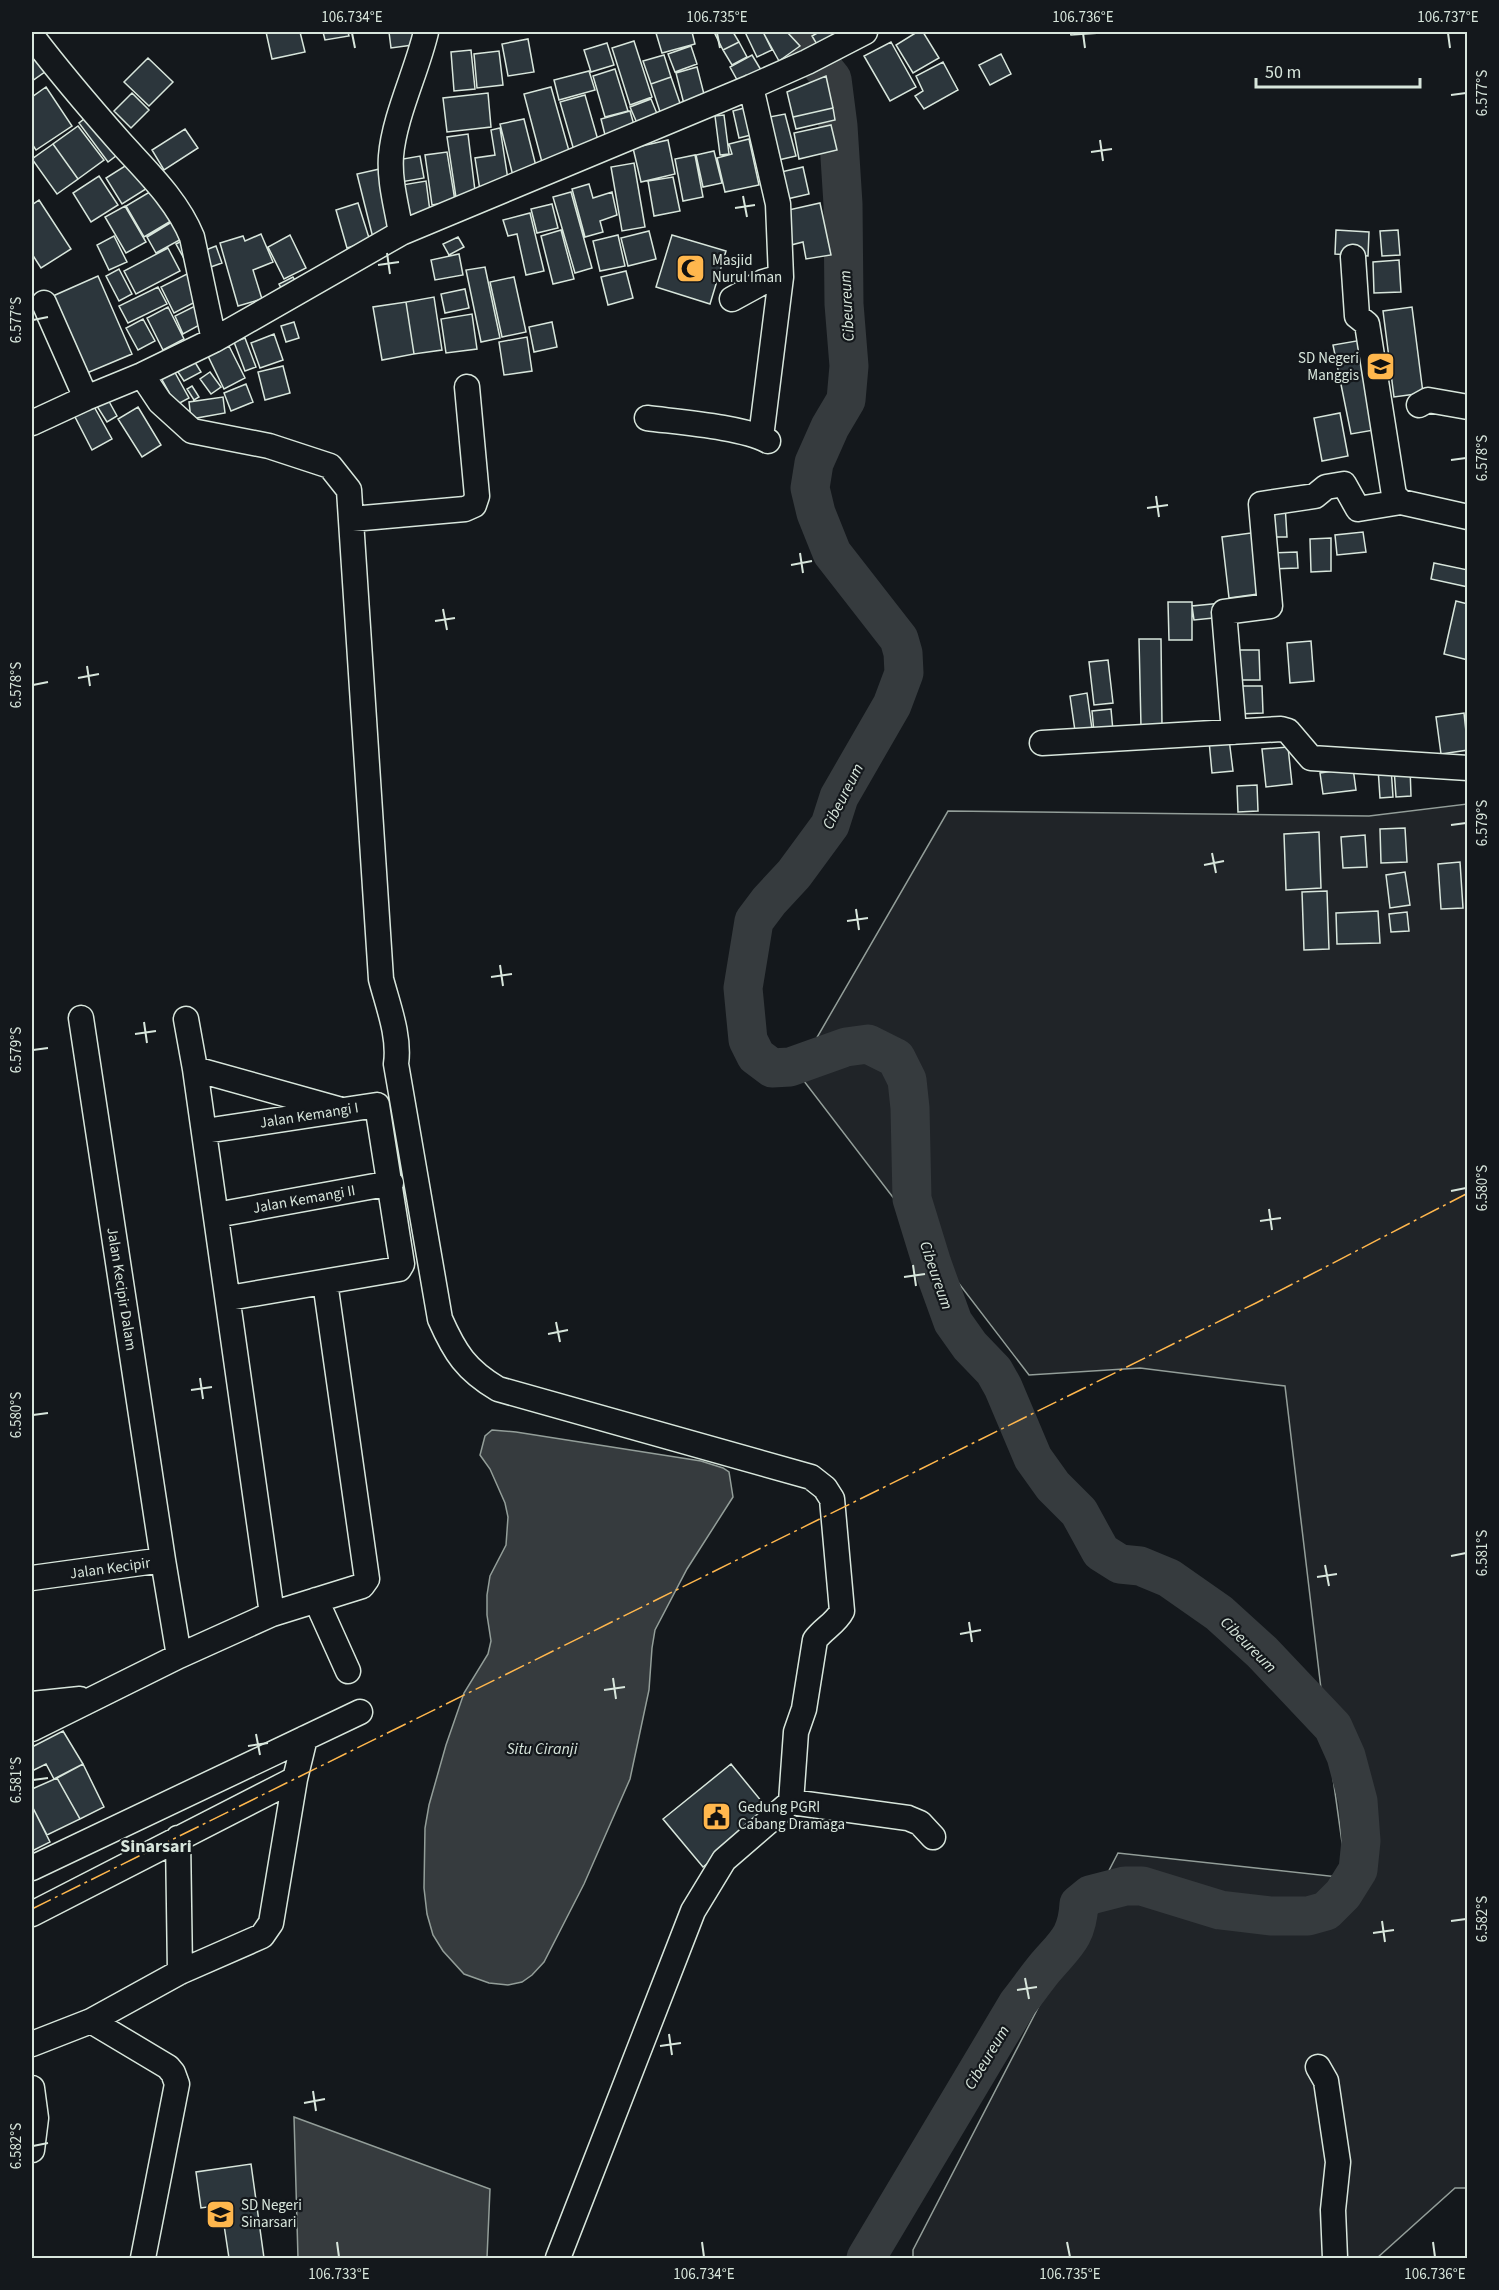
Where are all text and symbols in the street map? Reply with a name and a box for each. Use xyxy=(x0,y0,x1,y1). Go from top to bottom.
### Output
text: 106.734°E xyxy=(321,7,383,28)
text: 106.735°E xyxy=(686,7,748,28)
text: 106.736°E xyxy=(1052,7,1114,28)
text: 106.737°E xyxy=(1417,7,1479,28)
scale bar xyxy=(1256,51,1420,89)
text: 50 m xyxy=(1265,60,1301,85)
text: 6.577°S xyxy=(1472,70,1493,116)
place label: Masjid Nurul Iman xyxy=(712,250,782,288)
mosque icon: Masjid Nurul Iman xyxy=(675,253,707,285)
water label: Cibeureum xyxy=(834,270,860,342)
text: 6.577°S xyxy=(6,297,27,343)
place label: SD Negeri Manggis xyxy=(1298,348,1359,386)
school or university icon: SD Negeri Manggis xyxy=(1364,351,1396,383)
text: 6.578°S xyxy=(1472,435,1493,481)
text: 6.578°S xyxy=(6,662,27,708)
water label: Cibeureum xyxy=(817,760,869,833)
text: 6.579°S xyxy=(1472,800,1493,846)
text: 6.579°S xyxy=(6,1027,27,1073)
street label: Jalan Kemangi I xyxy=(258,1097,360,1134)
text: 6.580°S xyxy=(1472,1165,1493,1211)
street label: Jalan Kemangi II xyxy=(251,1180,357,1219)
street label: Jalan Kecipir Dalam xyxy=(101,1226,142,1352)
water label: Cibeureum xyxy=(914,1238,958,1313)
text: 6.580°S xyxy=(6,1392,27,1438)
text: 6.581°S xyxy=(1472,1530,1493,1576)
street label: Jalan Kecipir xyxy=(68,1552,152,1585)
water label: Cibeureum xyxy=(1215,1612,1281,1678)
water label: Situ Ciranji xyxy=(507,1738,578,1760)
text: 6.581°S xyxy=(6,1757,27,1803)
place label: Gedung PGRI Cabang Dramaga xyxy=(738,1797,845,1835)
public building icon: Gedung PGRI Cabang Dramaga xyxy=(701,1800,733,1832)
district label: Sinarsari xyxy=(120,1834,192,1859)
text: 6.582°S xyxy=(1472,1896,1493,1942)
water label: Cibeureum xyxy=(959,2021,1015,2094)
text: 6.582°S xyxy=(6,2123,27,2169)
place label: SD Negeri Sinarsari xyxy=(241,2195,302,2233)
school or university icon: SD Negeri Sinarsari xyxy=(204,2198,236,2230)
text: 106.733°E xyxy=(308,2264,370,2285)
text: 106.734°E xyxy=(673,2264,735,2285)
text: 106.735°E xyxy=(1039,2264,1101,2285)
text: 106.736°E xyxy=(1404,2264,1466,2285)

